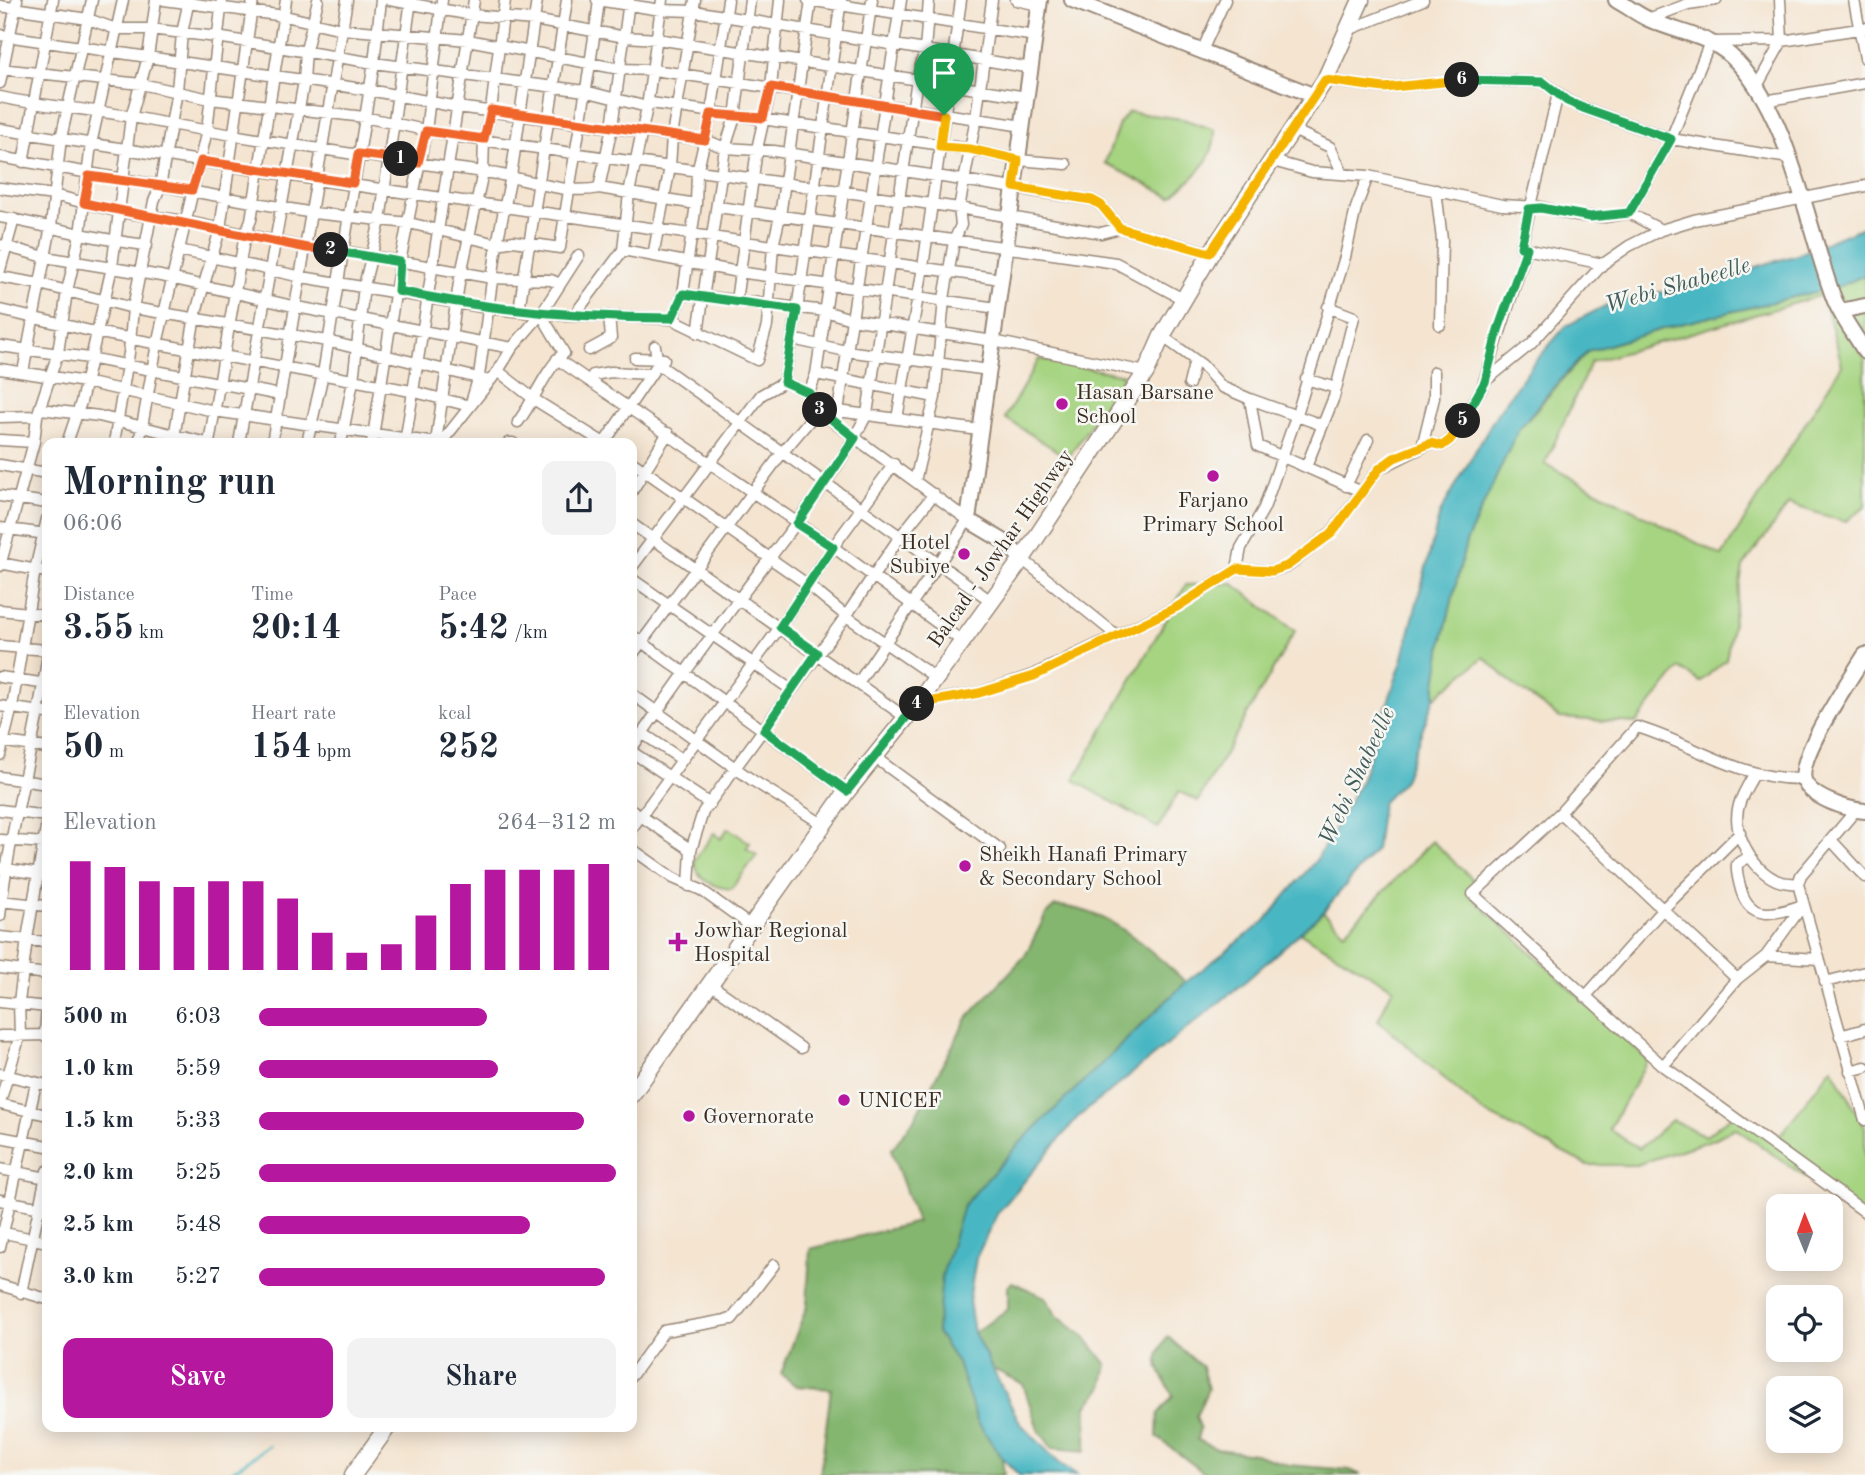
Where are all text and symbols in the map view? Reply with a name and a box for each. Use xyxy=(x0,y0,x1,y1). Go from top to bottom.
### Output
pin xyxy=(914,43,974,115)
icon: arrive xyxy=(925,54,963,92)
pin: 6 xyxy=(1444,62,1480,98)
text: 6 xyxy=(1456,70,1467,89)
pin: 1 xyxy=(384,142,418,176)
text: 1 xyxy=(395,149,406,168)
pin: 2 xyxy=(314,232,348,268)
text: 2 xyxy=(325,240,336,259)
water label: Webi Shabeelle xyxy=(1602,254,1753,317)
place label: Hasan Barsane School xyxy=(1076,383,1214,428)
pin: 3 xyxy=(802,392,838,428)
marker: Hasan Barsane School xyxy=(1054,396,1070,412)
text: 3 xyxy=(814,400,825,419)
pin: 5 xyxy=(1446,404,1480,438)
text: 5 xyxy=(1457,411,1468,430)
street label: Balcad - Jowhar Highway xyxy=(925,446,1078,652)
button: share xyxy=(542,461,616,535)
text: Morning run xyxy=(63,465,276,503)
marker: Farjano Primary School xyxy=(1205,468,1221,484)
place label: Farjano Primary School xyxy=(1142,491,1284,536)
text: 06:06 xyxy=(63,512,123,535)
place label: Hotel Subiye xyxy=(890,533,950,578)
marker: Hotel Subiye xyxy=(956,546,972,562)
text: Distance xyxy=(63,586,135,605)
text: Time xyxy=(251,586,293,605)
text: Pace xyxy=(438,586,477,605)
text: 3.55 xyxy=(63,611,134,646)
text: 20:14 xyxy=(251,611,342,646)
text: 5:42 xyxy=(438,611,509,646)
text: km xyxy=(134,624,164,643)
text: /km xyxy=(509,624,548,643)
pin: 4 xyxy=(900,686,934,722)
text: 4 xyxy=(911,694,922,713)
water label: Webi Shabeelle xyxy=(1315,704,1400,850)
text: Elevation xyxy=(63,705,140,724)
text: Heart rate xyxy=(251,705,336,724)
text: kcal xyxy=(438,705,471,724)
text: 50 xyxy=(63,730,104,765)
text: 154 xyxy=(251,730,312,765)
text: 252 xyxy=(438,730,499,765)
text: m xyxy=(104,743,124,762)
text: bpm xyxy=(312,743,352,762)
text: Elevation xyxy=(63,811,157,834)
text: 264–312 m xyxy=(497,811,616,834)
place label: Sheikh Hanafi Primary & Secondary School xyxy=(979,845,1188,890)
marker: Sheikh Hanafi Primary & Secondary School xyxy=(957,858,973,874)
place label: Jowhar Regional Hospital xyxy=(694,921,848,966)
marker: Jowhar Regional Hospital xyxy=(668,932,688,952)
text: 500 m xyxy=(63,1005,128,1028)
text: 6:03 xyxy=(175,1005,221,1028)
text: 1.0 km xyxy=(63,1057,134,1080)
text: 5:59 xyxy=(175,1057,221,1080)
place label: UNICEF xyxy=(858,1091,942,1112)
marker: UNICEF xyxy=(836,1092,852,1108)
place label: Governorate xyxy=(703,1107,814,1128)
marker: Governorate xyxy=(681,1108,697,1124)
text: 1.5 km xyxy=(63,1109,134,1132)
text: 5:33 xyxy=(175,1109,221,1132)
text: 2.0 km xyxy=(63,1161,134,1184)
text: 5:25 xyxy=(175,1161,221,1184)
north arrow xyxy=(1766,1194,1843,1270)
map controls xyxy=(1766,1194,1843,1453)
text: 2.5 km xyxy=(63,1213,134,1236)
text: 5:48 xyxy=(175,1213,221,1236)
text: 3.0 km xyxy=(63,1265,134,1288)
text: 5:27 xyxy=(175,1265,221,1288)
button: locate xyxy=(1766,1285,1843,1362)
button: Save xyxy=(63,1338,333,1418)
button: Share xyxy=(347,1338,616,1418)
button: layers xyxy=(1766,1376,1843,1453)

